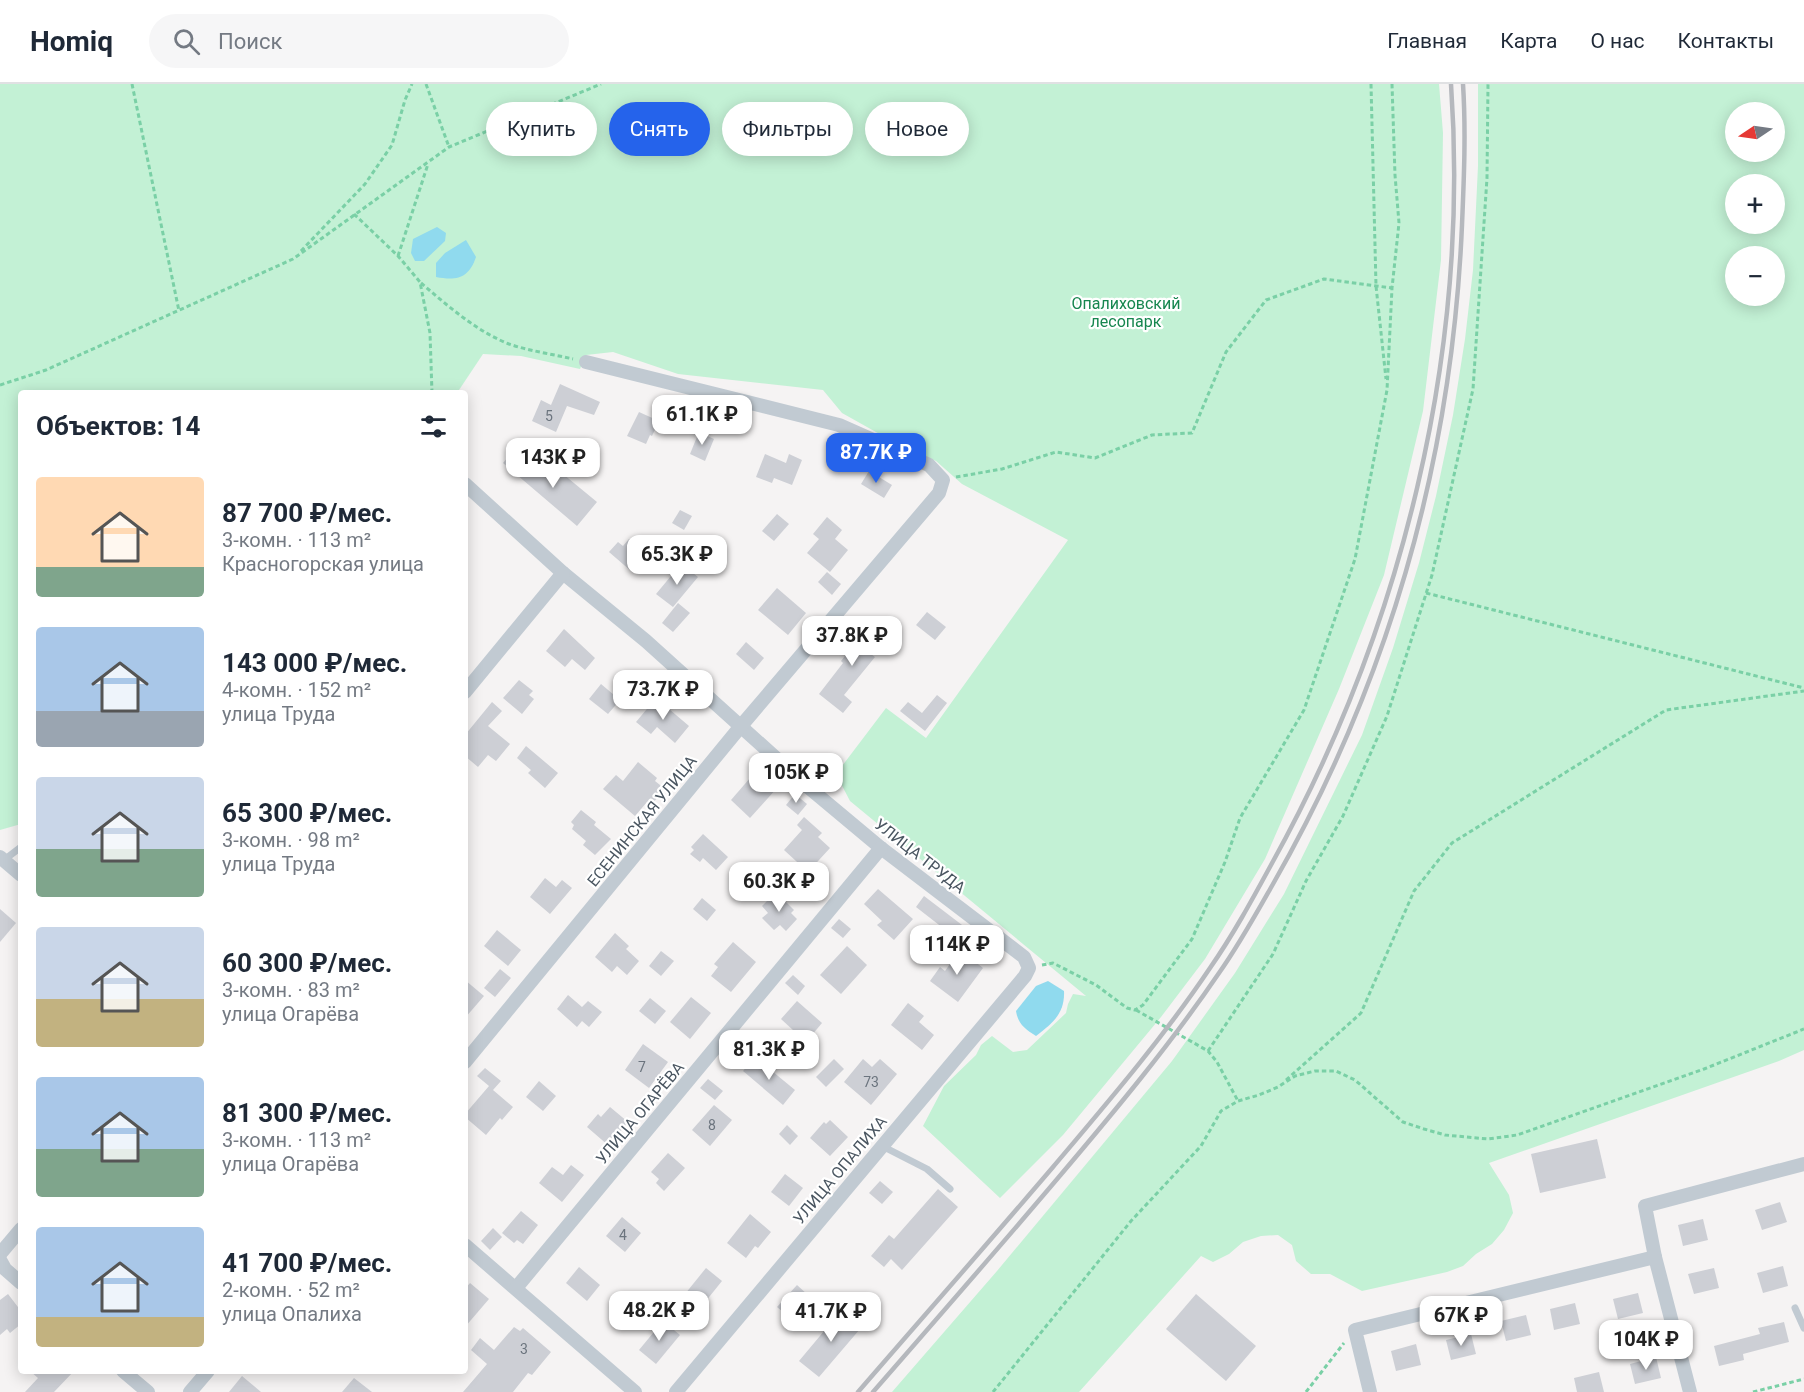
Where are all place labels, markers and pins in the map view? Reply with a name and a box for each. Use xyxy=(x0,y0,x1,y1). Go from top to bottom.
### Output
pin: 61.1K ₽ xyxy=(647,395,757,446)
pin: 87.7K ₽ xyxy=(821,433,931,484)
pin: 143K ₽ xyxy=(504,438,602,489)
pin: 65.3K ₽ xyxy=(622,535,732,586)
pin: 37.8K ₽ xyxy=(797,616,907,667)
pin: 73.7K ₽ xyxy=(608,670,718,721)
pin: 105K ₽ xyxy=(747,753,845,804)
pin: 60.3K ₽ xyxy=(724,862,834,913)
pin: 114K ₽ xyxy=(908,925,1006,976)
pin: 81.3K ₽ xyxy=(714,1030,824,1081)
pin: 48.2K ₽ xyxy=(604,1291,714,1342)
pin: 41.7K ₽ xyxy=(776,1292,886,1343)
pin: 67K ₽ xyxy=(1419,1296,1503,1347)
pin: 104K ₽ xyxy=(1597,1320,1695,1371)

